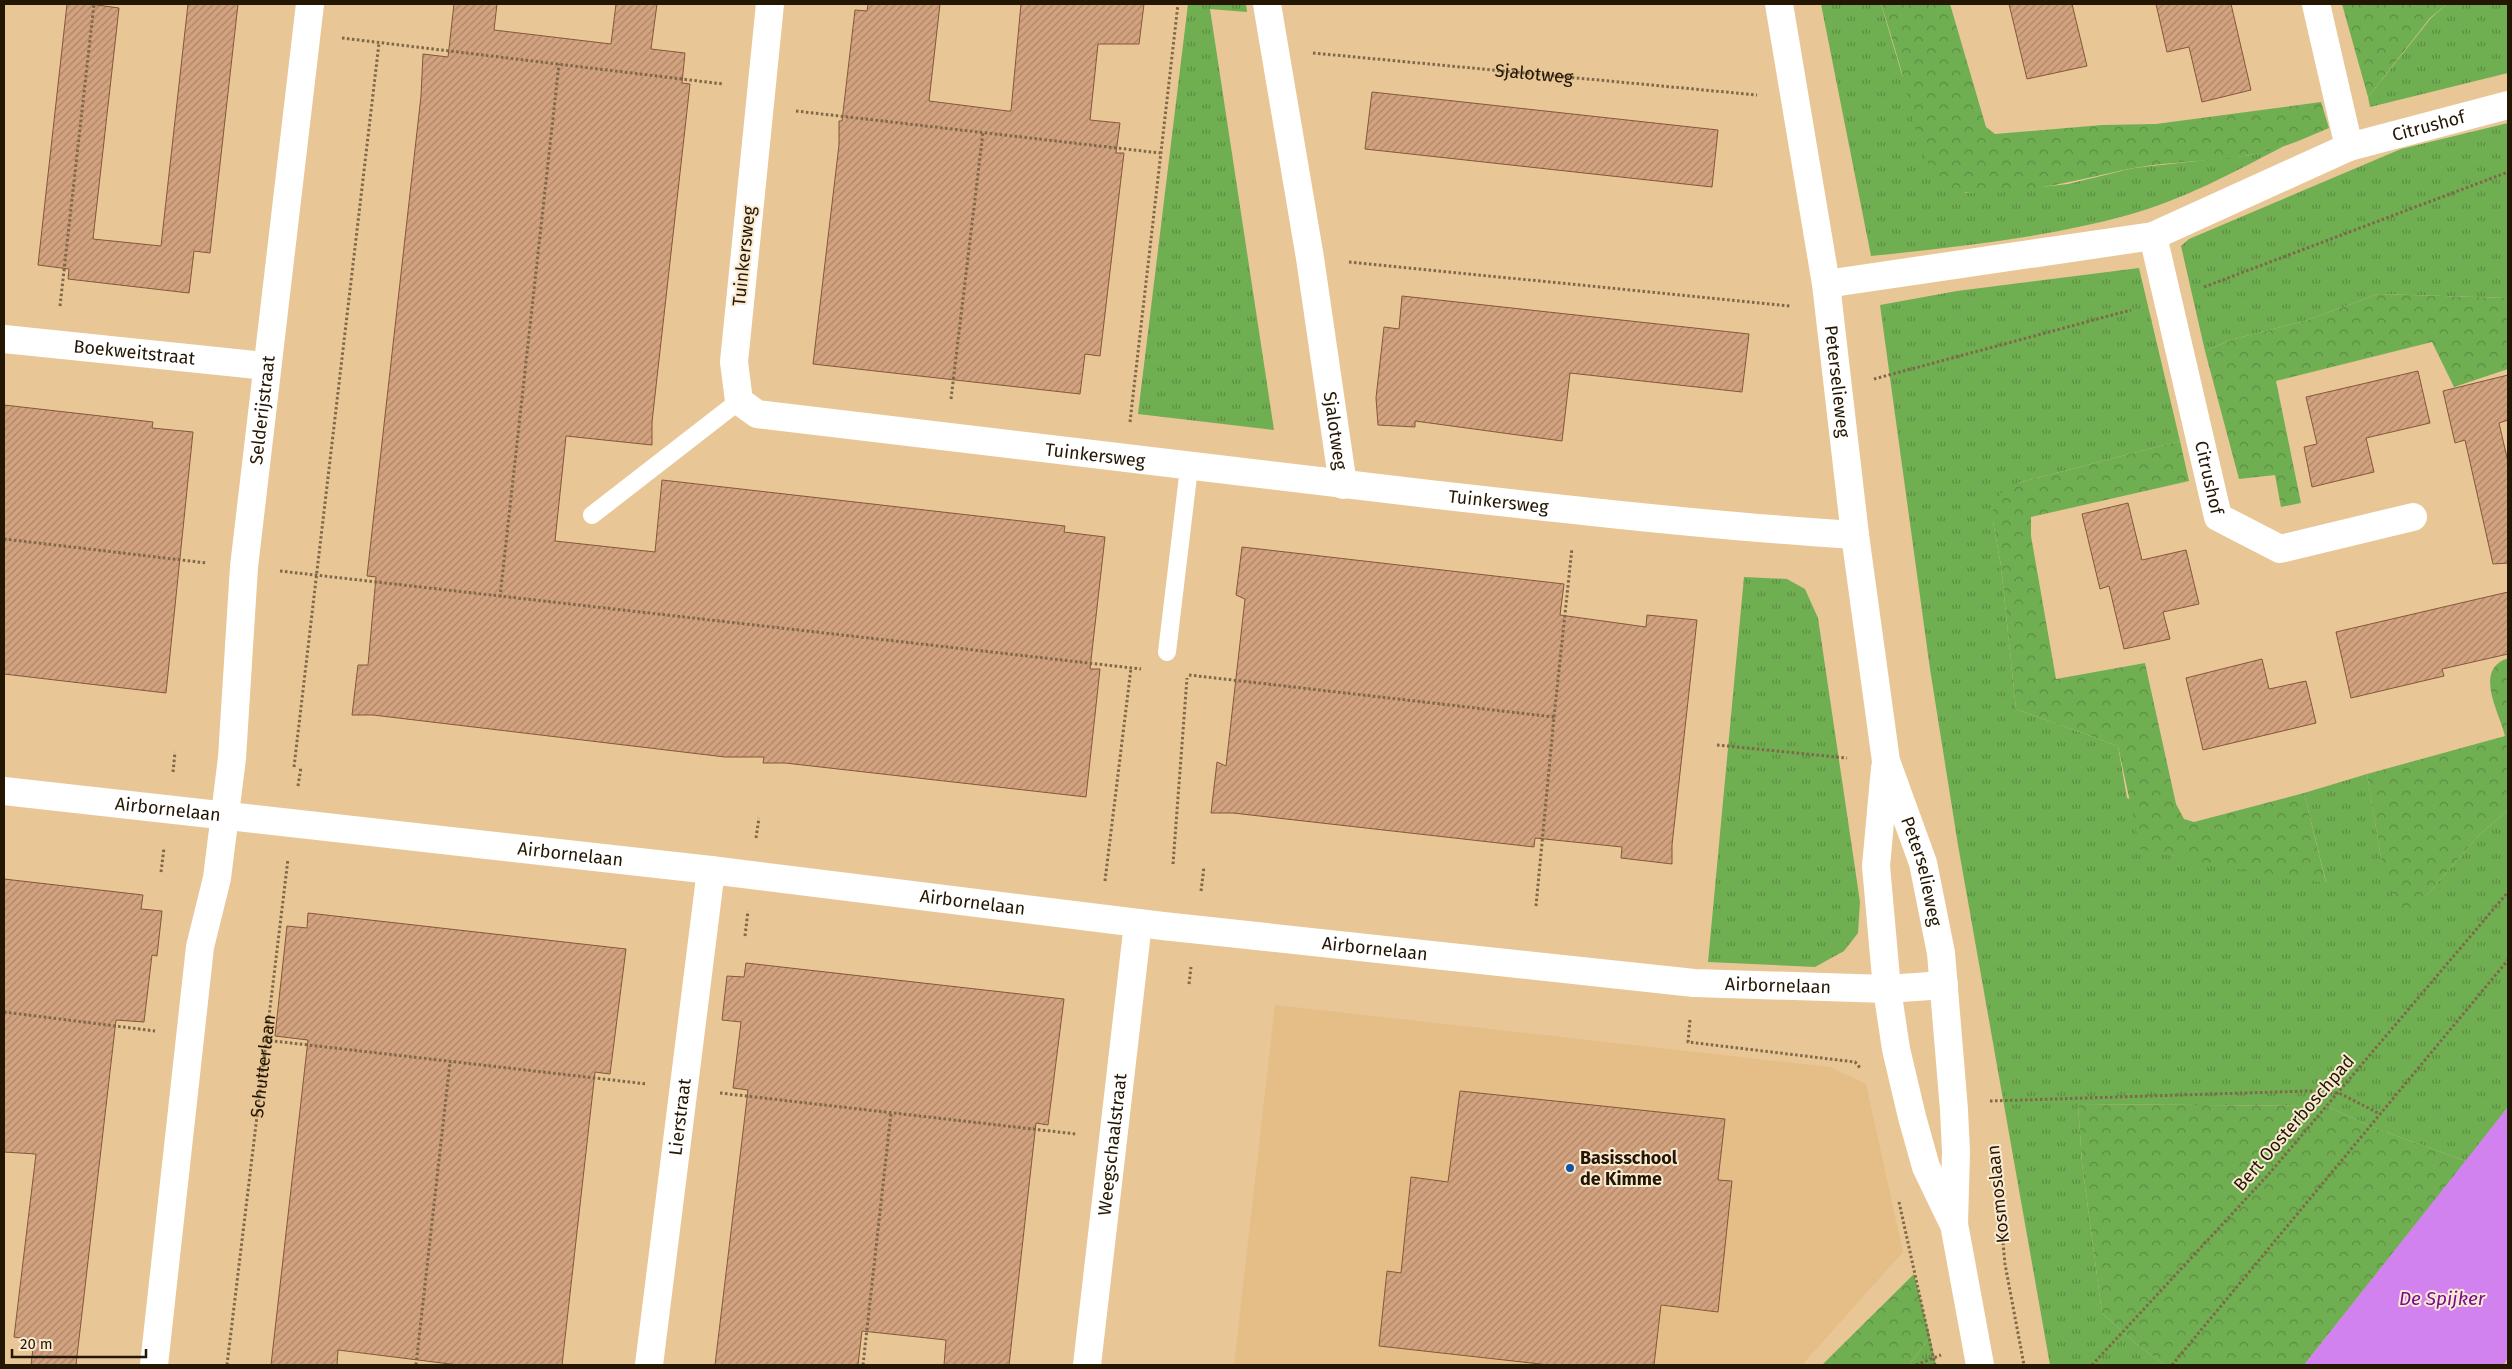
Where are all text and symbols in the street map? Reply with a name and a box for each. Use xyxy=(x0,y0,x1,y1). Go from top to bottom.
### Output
street label: Sjalotweg xyxy=(1494,59,1575,89)
street label: Citrushof xyxy=(2390,105,2469,146)
street label: Tuinkersweg xyxy=(728,204,760,307)
street label: Peterselieweg xyxy=(1820,324,1855,439)
street label: Boekweitstraat xyxy=(72,335,197,370)
street label: Selderijstraat xyxy=(245,354,280,466)
street label: Sjalotweg xyxy=(1319,390,1352,472)
street label: Tuinkersweg xyxy=(1044,438,1147,472)
street label: Citrushof xyxy=(2190,439,2228,518)
street label: Tuinkersweg xyxy=(1447,485,1550,518)
street label: Airbornelaan xyxy=(114,792,222,826)
street label: Peterselieweg xyxy=(1896,813,1947,929)
street label: Airbornelaan xyxy=(517,837,624,871)
street label: Airbornelaan xyxy=(919,885,1027,920)
street label: Airbornelaan xyxy=(1321,932,1429,965)
street label: Airbornelaan xyxy=(1725,973,1831,998)
street label: Schutterlaan xyxy=(246,1013,280,1119)
street label: Bert Oosterboschpad xyxy=(2229,1050,2359,1196)
street label: Weegschaalstraat xyxy=(1093,1072,1132,1217)
street label: Lierstraat xyxy=(664,1076,696,1157)
street label: Kosmoslaan xyxy=(1982,1144,2014,1244)
place label: Basisschool de Kimme xyxy=(1580,1147,1678,1190)
marker: Basisschool de Kimme xyxy=(1564,1162,1576,1174)
water label: De Spijker xyxy=(2399,1287,2486,1310)
scale bar xyxy=(12,1326,146,1358)
text: 20 m xyxy=(20,1335,53,1353)

